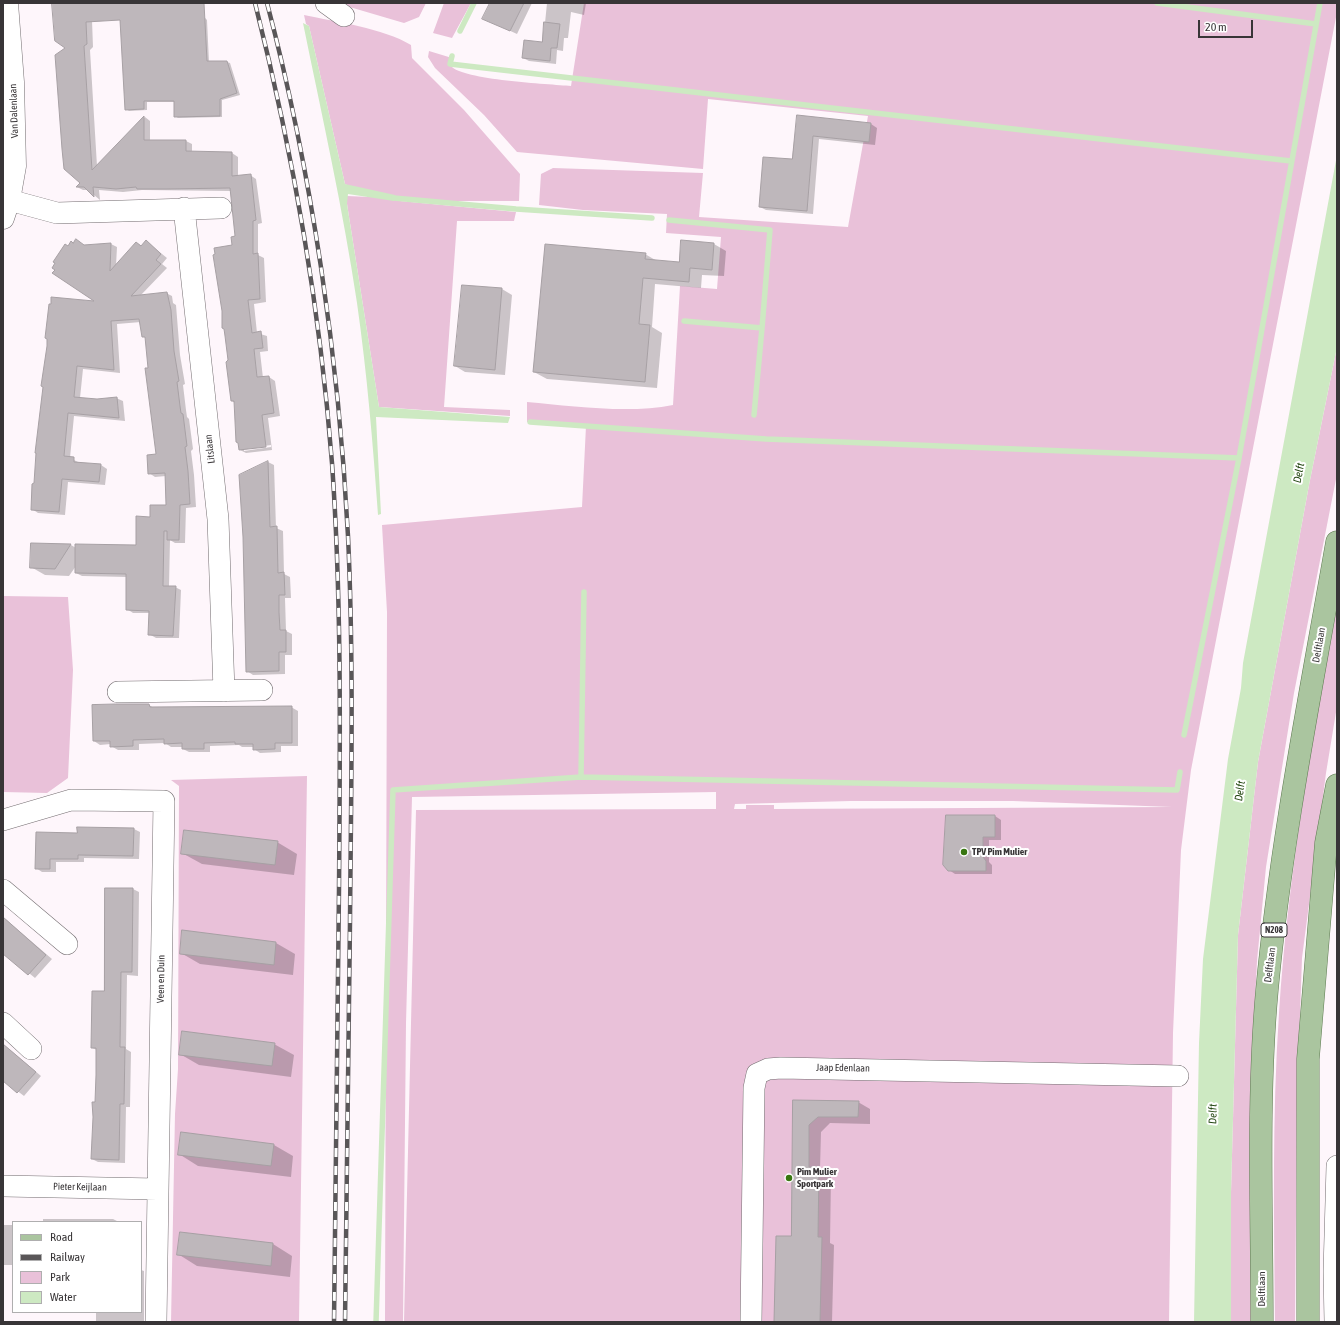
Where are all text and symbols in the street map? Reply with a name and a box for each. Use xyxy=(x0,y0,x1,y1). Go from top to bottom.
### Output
scale bar xyxy=(1200,12,1255,38)
text: 20 m xyxy=(1205,20,1227,34)
street label: Van Dalenlaan xyxy=(7,84,21,138)
street label: Litslaan xyxy=(202,434,218,464)
water label: Delft xyxy=(1291,462,1307,484)
street label: Delftlaan xyxy=(1310,627,1328,663)
water label: Delft xyxy=(1232,780,1248,802)
place label: TPV Pim Mulier xyxy=(972,846,1027,858)
marker: TPV Pim Mulier xyxy=(959,847,969,857)
road number: N208 xyxy=(1261,923,1287,937)
street label: Delftlaan xyxy=(1262,947,1278,983)
street label: Veen en Duin xyxy=(155,955,167,1003)
street label: Jaap Edenlaan xyxy=(816,1062,870,1074)
water label: Delft xyxy=(1206,1104,1220,1124)
place label: Pim Mulier Sportpark xyxy=(797,1166,837,1190)
marker: Pim Mulier Sportpark xyxy=(784,1173,794,1183)
street label: Pieter Keijlaan xyxy=(53,1181,107,1193)
legend xyxy=(12,1221,142,1313)
text: Road xyxy=(50,1230,73,1244)
text: Railway xyxy=(50,1250,85,1264)
text: Park xyxy=(50,1270,70,1284)
street label: Delftlaan xyxy=(1256,1271,1268,1307)
text: Water xyxy=(50,1290,76,1304)

